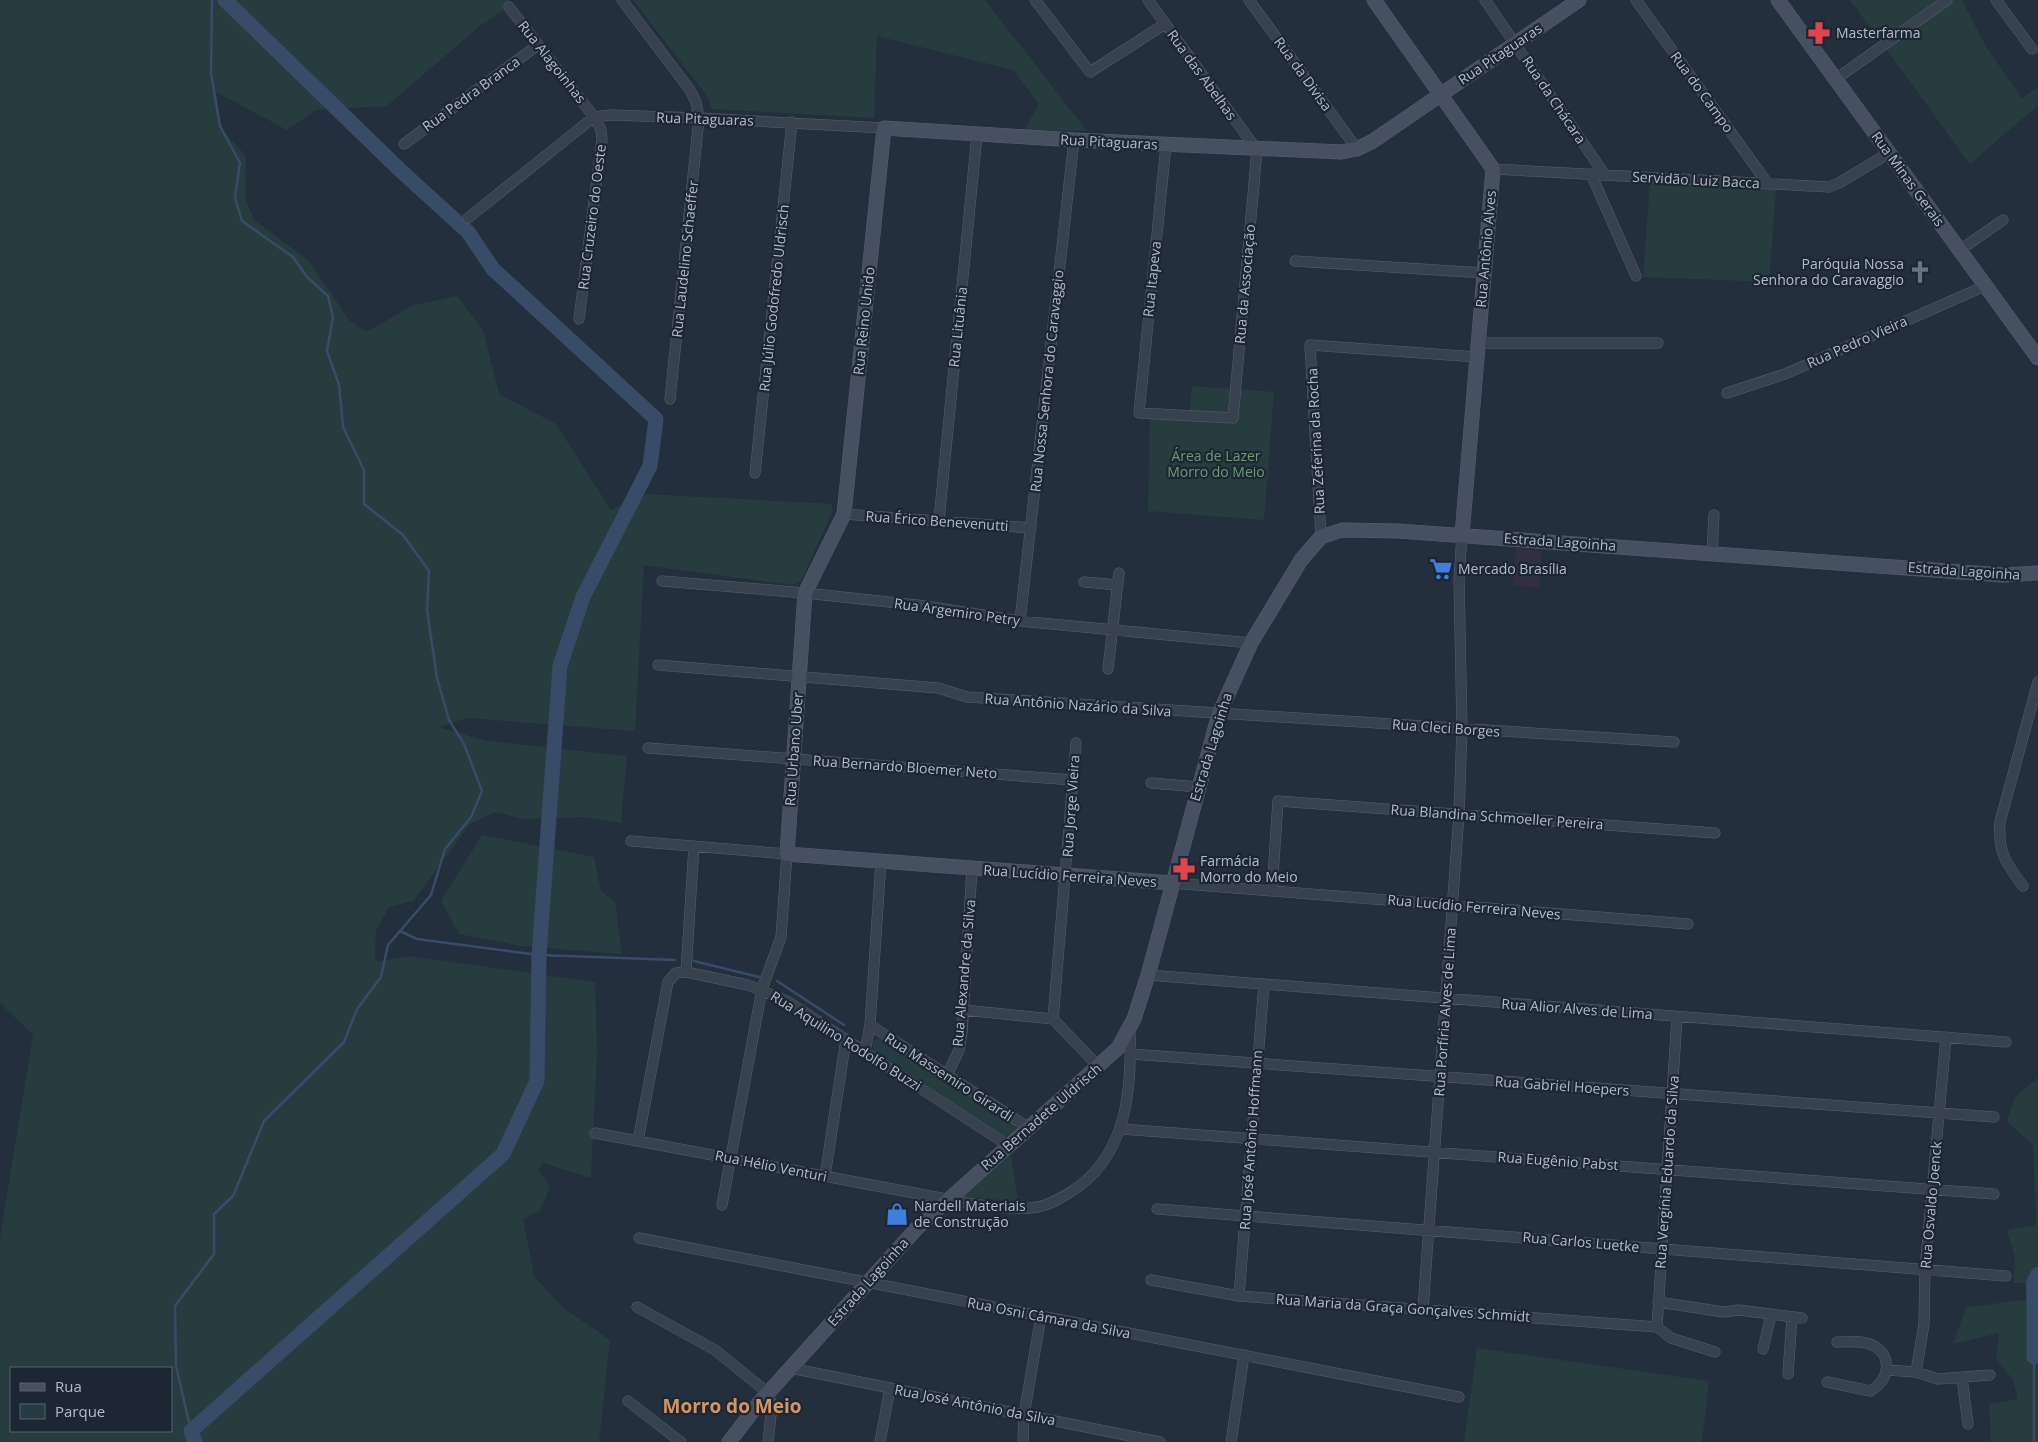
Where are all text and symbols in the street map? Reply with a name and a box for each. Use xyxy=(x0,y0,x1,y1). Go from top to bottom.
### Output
street label: Rua Alagoinhas xyxy=(514,16,591,107)
street label: Rua Pitaguaras xyxy=(1454,18,1546,89)
pharmacy icon: Masterfarma xyxy=(1806,20,1832,46)
place label: Masterfarma xyxy=(1836,23,1921,42)
street label: Rua das Abelhas xyxy=(1163,26,1242,124)
street label: Rua da Divisa xyxy=(1270,33,1337,115)
street label: Rua do Campo xyxy=(1667,47,1738,136)
street label: Rua Pedra Branca xyxy=(418,52,523,135)
street label: Rua da Chácara xyxy=(1518,52,1591,147)
street label: Rua Pitaguaras xyxy=(656,107,754,130)
street label: Rua Minas Gerais xyxy=(1867,127,1950,230)
street label: Rua Pitaguaras xyxy=(1060,129,1159,154)
street label: Rua Cruzeiro do Oeste xyxy=(573,143,610,291)
street label: Servidão Luiz Bacca xyxy=(1632,167,1760,192)
street label: Rua Laudelino Schaeffer xyxy=(667,179,702,339)
street label: Rua Antônio Alves xyxy=(1471,189,1500,308)
street label: Rua Júlio Godofredo Uldrisch xyxy=(754,203,793,393)
street label: Rua da Associação xyxy=(1230,223,1259,345)
street label: Rua Itapeva xyxy=(1138,240,1165,318)
place label: Paróquia Nossa Senhora do Caravaggio xyxy=(1753,254,1904,289)
church icon: Paróquia Nossa Senhora do Caravaggio xyxy=(1907,259,1933,285)
street label: Rua Reino Unido xyxy=(848,266,879,376)
street label: Rua Nossa Senhora do Caravaggio xyxy=(1025,269,1068,493)
street label: Rua Lituânia xyxy=(944,286,971,368)
street label: Rua Pedro Vieira xyxy=(1804,311,1910,372)
street label: Rua Zeferina da Rocha xyxy=(1302,367,1329,515)
park label: Área de Lazer Morro do Meio xyxy=(1167,446,1265,481)
street label: Rua Érico Benevenutti xyxy=(865,506,1009,535)
street label: Estrada Lagoinha xyxy=(1503,528,1617,555)
supermarket icon: Mercado Brasília xyxy=(1428,556,1454,582)
street label: Estrada Lagoinha xyxy=(1907,557,2021,584)
place label: Mercado Brasília xyxy=(1458,559,1567,578)
street label: Rua Argemiro Petry xyxy=(893,593,1022,630)
street label: Rua Antônio Nazário da Silva xyxy=(984,688,1172,721)
street label: Estrada Lagoinha xyxy=(1185,690,1236,803)
street label: Rua Urbano Uber xyxy=(780,691,807,806)
street label: Rua Cleci Borges xyxy=(1391,714,1501,741)
street label: Rua Bernardo Bloemer Neto xyxy=(812,751,998,782)
street label: Rua Jorge Vieira xyxy=(1057,754,1084,858)
street label: Rua Blandina Schmoeller Pereira xyxy=(1390,800,1604,833)
place label: Farmácia Morro do Meio xyxy=(1200,851,1298,886)
pharmacy icon: Farmácia Morro do Meio xyxy=(1171,856,1197,882)
street label: Rua Lucídio Ferreira Neves xyxy=(983,860,1158,891)
street label: Rua Lucídio Ferreira Neves xyxy=(1387,889,1562,924)
street label: Rua Alexandre da Silva xyxy=(948,898,979,1047)
street label: Rua Porfíria Alves de Lima xyxy=(1429,927,1460,1097)
street label: Rua Aquilino Rodolfo Buzzi xyxy=(767,986,925,1095)
street label: Rua Alior Alves de Lima xyxy=(1501,994,1653,1023)
street label: Rua Massemiro Girardi xyxy=(881,1028,1017,1125)
street label: Rua José Antônio Hoffmann xyxy=(1235,1049,1266,1230)
street label: Rua Bernadete Uldrisch xyxy=(976,1059,1105,1174)
street label: Rua Gabriel Hoepers xyxy=(1494,1071,1630,1100)
street label: Rua Vergínia Eduardo da Silva xyxy=(1650,1075,1683,1269)
street label: Rua Osvaldo Joenck xyxy=(1915,1140,1946,1269)
street label: Rua Hélio Venturi xyxy=(714,1145,829,1186)
street label: Rua Eugênio Pabst xyxy=(1497,1147,1619,1174)
place label: Nardell Materiais de Construção xyxy=(914,1196,1026,1231)
shop icon: Nardell Materiais de Construção xyxy=(884,1201,910,1227)
street label: Rua Carlos Luetke xyxy=(1522,1227,1640,1256)
street label: Estrada Lagoinha xyxy=(823,1233,912,1330)
street label: Rua Maria da Graça Gonçalves Schmidt xyxy=(1275,1289,1531,1326)
street label: Rua Osni Câmara da Silva xyxy=(966,1292,1132,1343)
legend xyxy=(10,1367,172,1432)
text: Rua xyxy=(55,1376,82,1396)
street label: Rua José Antônio da Silva xyxy=(893,1380,1057,1429)
district label: Morro do Meio xyxy=(662,1393,802,1419)
text: Parque xyxy=(55,1401,105,1421)

